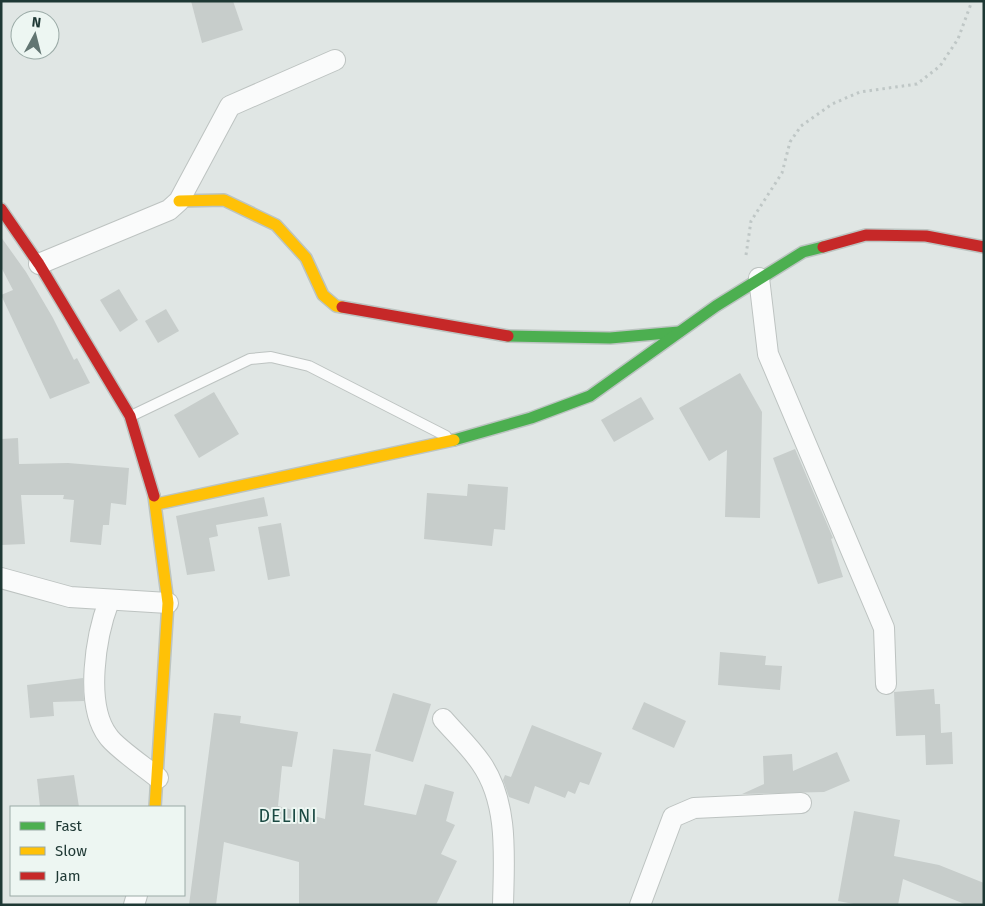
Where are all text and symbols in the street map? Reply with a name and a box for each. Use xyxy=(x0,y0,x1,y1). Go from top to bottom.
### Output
north arrow xyxy=(10,10,60,60)
text: N xyxy=(31,14,42,32)
district label: DELINI xyxy=(258,805,318,827)
legend xyxy=(10,806,185,896)
text: Fast xyxy=(55,817,82,835)
text: Slow xyxy=(55,842,87,860)
text: Jam xyxy=(55,867,81,885)

